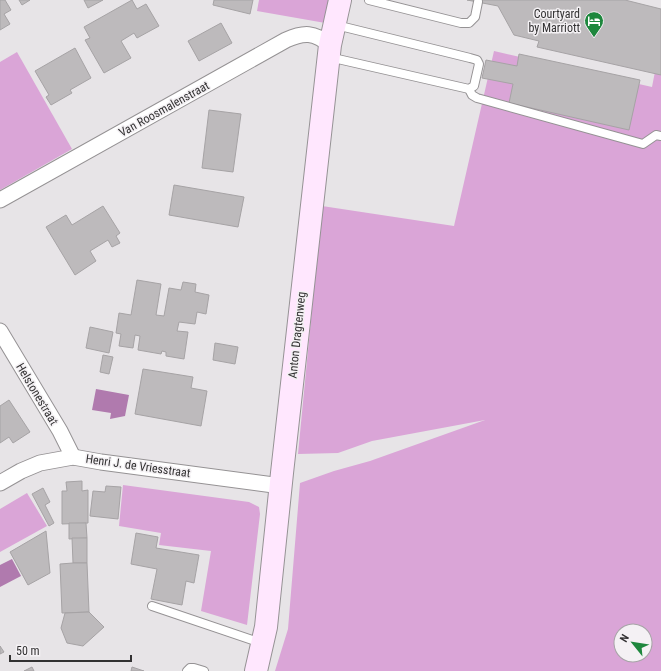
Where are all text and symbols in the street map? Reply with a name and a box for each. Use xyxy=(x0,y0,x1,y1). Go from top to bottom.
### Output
place label: Courtyard by Marriott xyxy=(528,7,580,35)
hotel icon: Courtyard by Marriott xyxy=(583,10,605,38)
street label: Van Roosmalenstraat xyxy=(116,78,212,140)
street label: Anton Dragtenweg xyxy=(285,291,309,379)
street label: Helstonestraat xyxy=(13,361,61,428)
street label: Henri J. de Vriesstraat xyxy=(85,452,192,480)
north arrow xyxy=(613,623,653,663)
text: N xyxy=(617,632,632,644)
scale bar xyxy=(10,637,131,663)
text: 50 m xyxy=(16,644,40,658)

